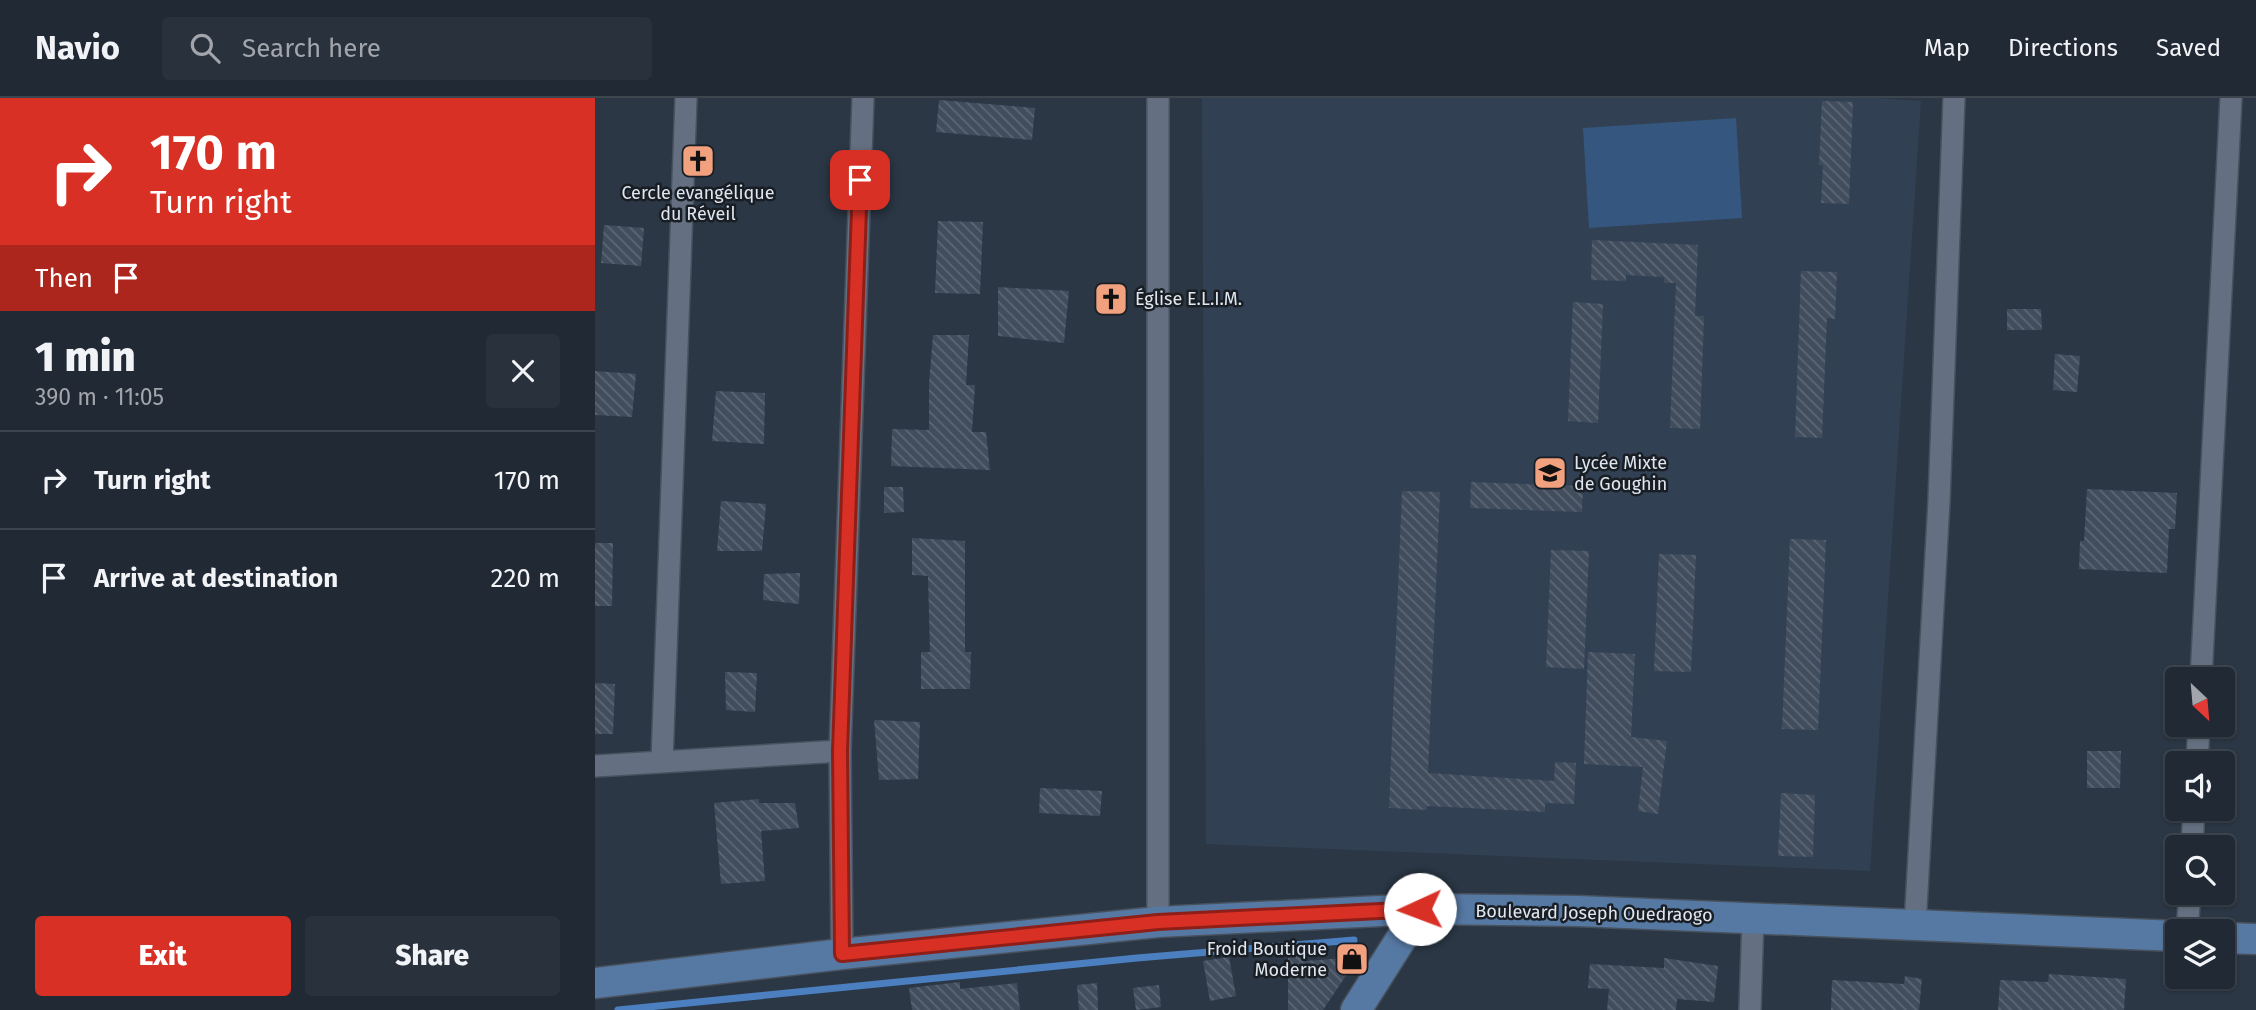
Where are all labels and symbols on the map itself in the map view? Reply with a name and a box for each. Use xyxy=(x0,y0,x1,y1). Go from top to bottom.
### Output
church icon: Cercle evangélique du Réveil xyxy=(679,142,717,180)
pin xyxy=(830,150,890,210)
place label: Cercle evangélique du Réveil xyxy=(621,182,775,225)
church icon: Église E.L.I.M. xyxy=(1092,280,1130,318)
place label: Église E.L.I.M. xyxy=(1135,287,1242,310)
place label: Lycée Mixte de Goughin xyxy=(1574,452,1667,495)
school or university icon: Lycée Mixte de Goughin xyxy=(1531,454,1569,492)
north arrow xyxy=(2165,667,2235,737)
position arrow xyxy=(1383,872,1457,946)
street label: Boulevard Joseph Ouedraogo xyxy=(1475,900,1713,926)
place label: Froid Boutique Moderne xyxy=(1207,938,1327,981)
shop icon: Froid Boutique Moderne xyxy=(1333,940,1371,978)

